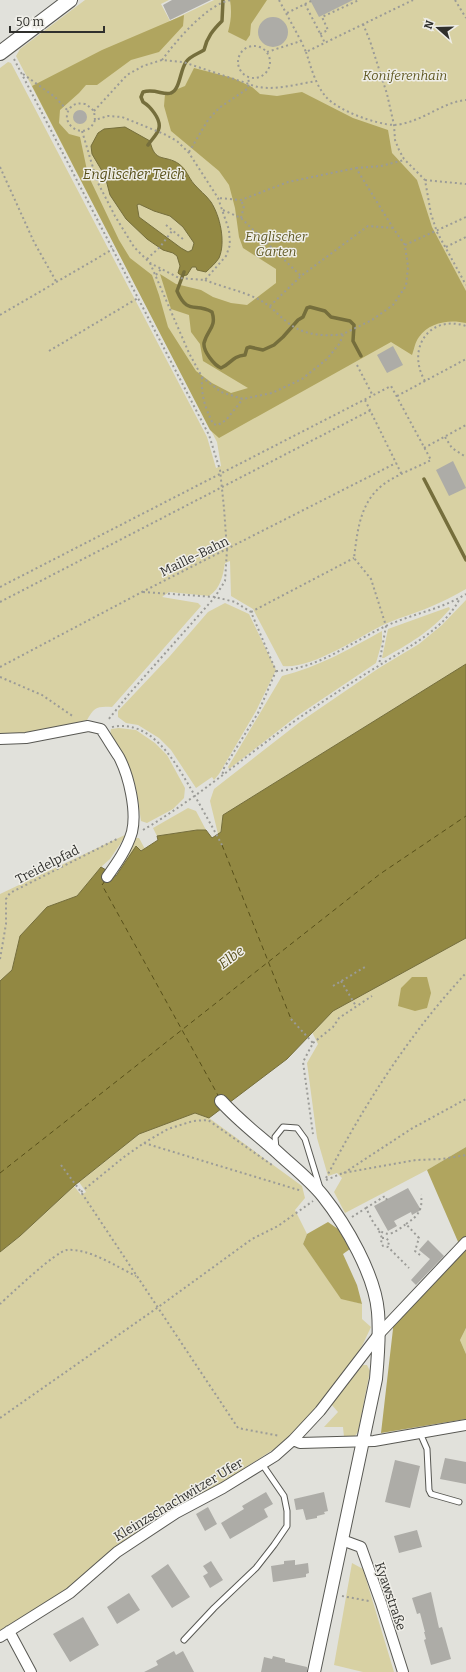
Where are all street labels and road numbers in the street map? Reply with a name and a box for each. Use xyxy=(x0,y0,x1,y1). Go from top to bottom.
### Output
street label: Maille-Bahn xyxy=(157,533,232,580)
street label: Treidelpfad xyxy=(13,842,82,887)
street label: Kleinzschachwitzer Ufer xyxy=(111,1455,246,1544)
street label: Kyawstraße xyxy=(372,1560,409,1632)

